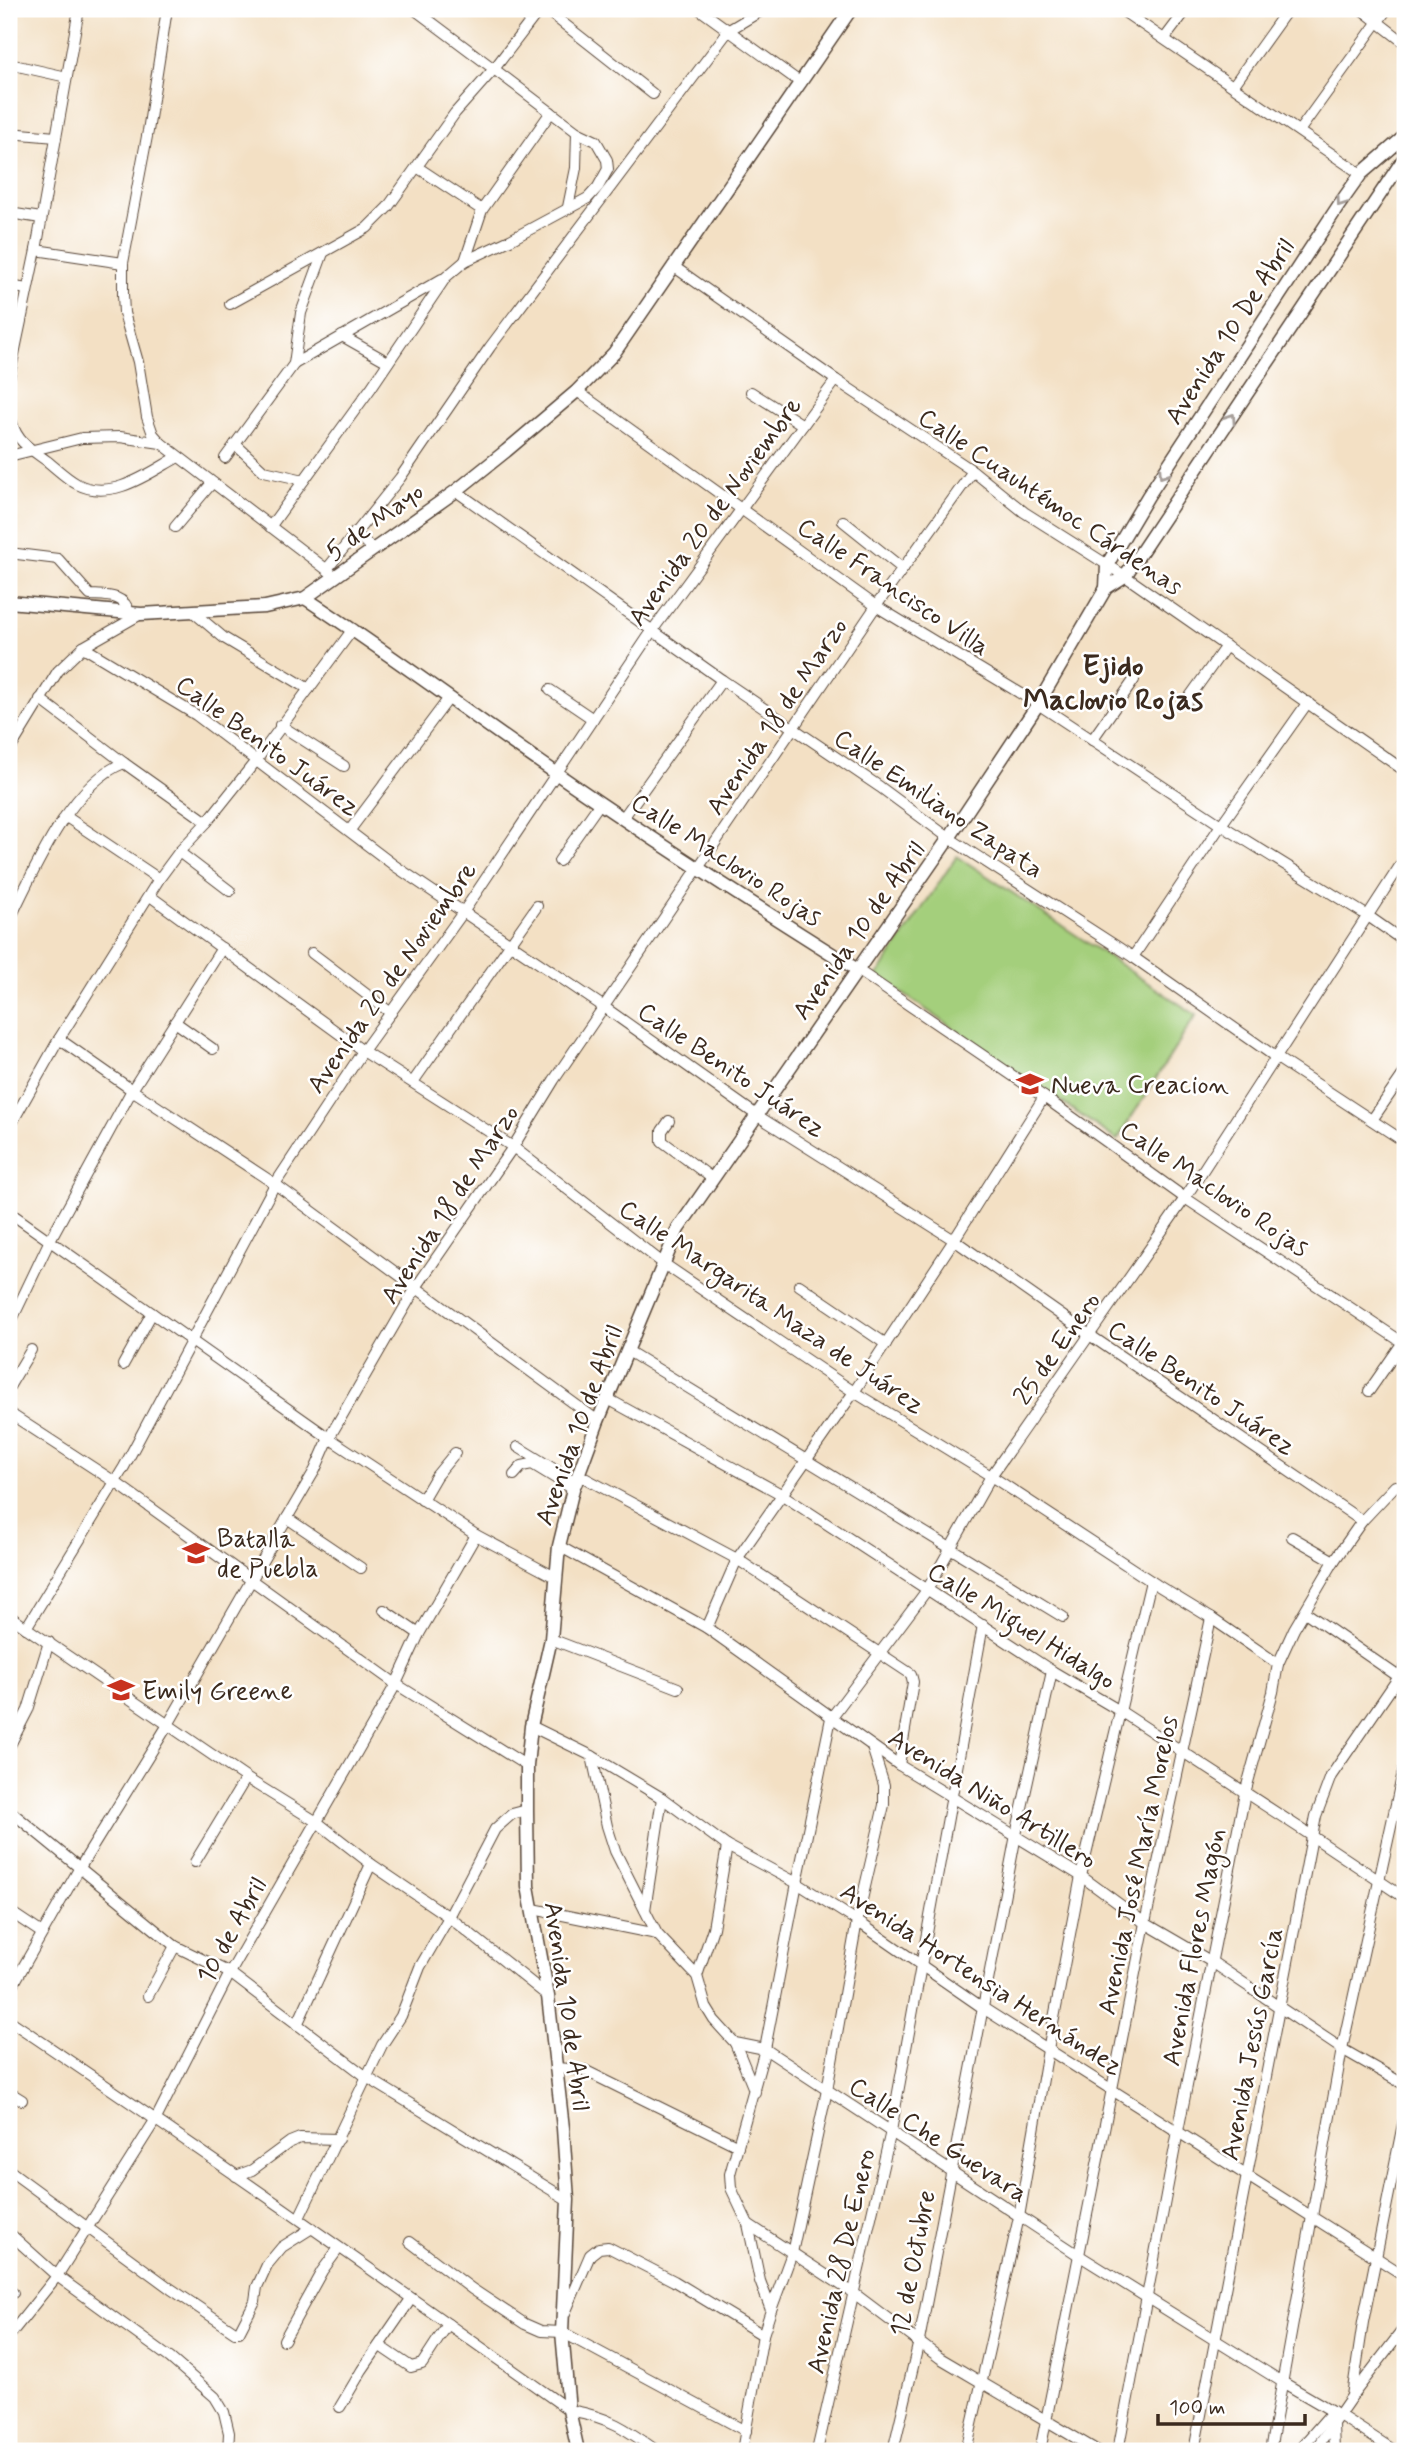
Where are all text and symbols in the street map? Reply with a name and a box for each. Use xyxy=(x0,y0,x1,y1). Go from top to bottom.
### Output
one-way arrow xyxy=(1337,194,1349,207)
street label: Avenida 10 De Abril xyxy=(1158,233,1304,432)
street label: Avenida 20 de Noviembre xyxy=(621,391,810,634)
street label: Calle Cuauhtémoc Cárdenas xyxy=(911,401,1189,604)
one-way arrow xyxy=(1223,412,1236,425)
one-way arrow xyxy=(1158,466,1171,479)
street label: 5 de Mayo xyxy=(319,476,431,570)
street label: Calle Francisco Villa xyxy=(790,511,996,665)
street label: Avenida 18 de Marzo xyxy=(699,612,856,822)
district label: Ejido Maclovio Rojas xyxy=(1023,647,1203,720)
street label: Calle Benito Juárez xyxy=(168,668,366,825)
street label: Calle Emiliano Zapata xyxy=(827,722,1049,887)
street label: Calle Maclovio Rojas xyxy=(624,786,828,935)
street label: Avenida 10 de Abril xyxy=(785,835,934,1027)
street label: Avenida 20 de Noviembre xyxy=(300,856,486,1101)
street label: Calle Benito Juárez xyxy=(630,995,831,1146)
school or university icon: Nueva Creacion xyxy=(1015,1069,1045,1099)
place label: Nueva Creacion xyxy=(1051,1069,1229,1103)
street label: Avenida 18 de Marzo xyxy=(374,1099,528,1311)
street label: Calle Maclovio Rojas xyxy=(1113,1114,1315,1266)
street label: Calle Margarita Maza de Juárez xyxy=(610,1193,930,1424)
street label: 25 de Enero xyxy=(1006,1286,1109,1412)
street label: Calle Benito Juárez xyxy=(1100,1313,1301,1464)
street label: Avenida 10 de Abril xyxy=(528,1321,632,1530)
place label: Batalla de Puebla xyxy=(217,1523,319,1587)
school or university icon: Batalla de Puebla xyxy=(181,1538,211,1568)
street label: Calle Miguel Hidalgo xyxy=(919,1555,1122,1701)
school or university icon: Emily Greene xyxy=(106,1675,136,1705)
place label: Emily Greene xyxy=(142,1675,293,1709)
street label: Avenida José María Morelos xyxy=(1091,1713,1187,2018)
street label: Avenida Niño Artillero xyxy=(881,1722,1103,1878)
street label: Avenida Flores Magón xyxy=(1155,1826,1237,2070)
street label: 10 de Abril xyxy=(190,1872,276,1990)
street label: Avenida Hortensia Hernández xyxy=(833,1875,1129,2084)
street label: Avenida 10 de Abril xyxy=(535,1900,598,2113)
street label: Avenida Jesús García xyxy=(1214,1925,1292,2164)
street label: Calle Che Guevara xyxy=(842,2070,1034,2211)
street label: Avenida 28 De Enero xyxy=(800,2146,884,2377)
street label: 12 de Octubre xyxy=(883,2187,945,2339)
scale bar xyxy=(1158,2383,1306,2427)
text: 100 m xyxy=(1169,2394,1225,2422)

